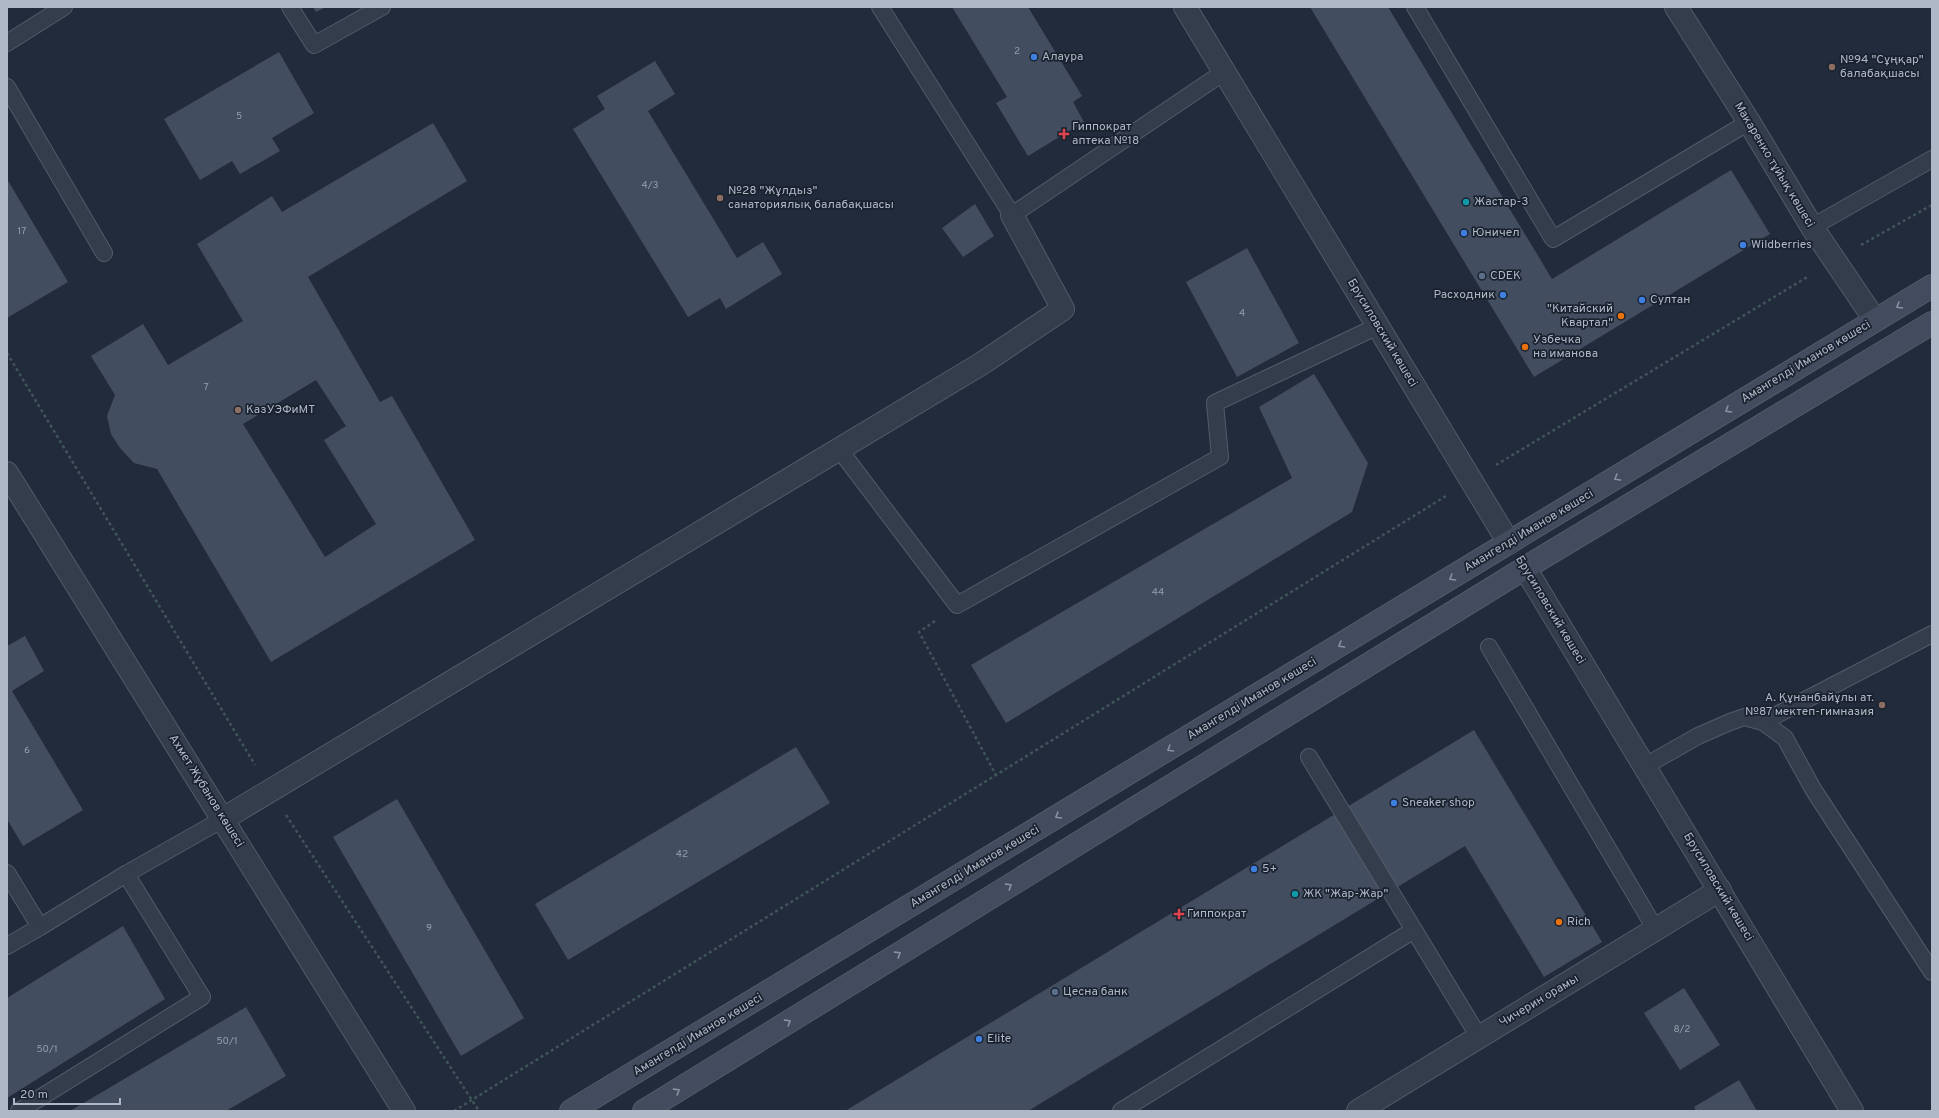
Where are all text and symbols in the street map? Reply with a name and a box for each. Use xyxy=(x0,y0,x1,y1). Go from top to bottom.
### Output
house number: 2 xyxy=(1014,45,1020,58)
place label: Алаура xyxy=(1042,49,1083,65)
marker: Алаура xyxy=(1029,52,1039,62)
place label: №94 "Сұңқар" балабақшасы xyxy=(1840,52,1924,82)
marker: №94 "Сұңқар" балабақшасы xyxy=(1827,62,1837,72)
street label: Макаренко тұйық көшесі xyxy=(1730,99,1818,231)
house number: 5 xyxy=(236,110,242,123)
place label: Гиппократ аптека №18 xyxy=(1072,119,1139,149)
marker: Гиппократ аптека №18 xyxy=(1059,129,1069,139)
house number: 4/3 xyxy=(641,179,659,192)
place label: №28 "Жұлдыз" санаториялық балабақшасы xyxy=(728,183,894,213)
marker: №28 "Жұлдыз" санаториялық балабақшасы xyxy=(715,193,725,203)
place label: Жастар-3 xyxy=(1474,194,1529,210)
marker: Жастар-3 xyxy=(1461,197,1471,207)
house number: 17 xyxy=(18,225,26,238)
place label: Юничел xyxy=(1472,225,1520,241)
marker: Юничел xyxy=(1459,228,1469,238)
place label: Wildberries xyxy=(1751,237,1812,253)
marker: Wildberries xyxy=(1738,240,1748,250)
place label: CDEK xyxy=(1490,268,1521,284)
marker: CDEK xyxy=(1477,271,1487,281)
street label: Брусиловский көшесі xyxy=(1343,276,1421,390)
place label: Расходник xyxy=(1433,287,1495,303)
marker: Расходник xyxy=(1498,290,1508,300)
place label: Султан xyxy=(1650,292,1690,308)
marker: Султан xyxy=(1637,295,1647,305)
place label: "Китайский Квартал" xyxy=(1547,301,1613,331)
one-way arrow xyxy=(1896,301,1903,309)
house number: 4 xyxy=(1239,307,1245,320)
marker: "Китайский Квартал" xyxy=(1616,311,1626,321)
street label: Амангелді Иманов көшесі xyxy=(1738,317,1874,407)
place label: Узбечка на иманова xyxy=(1533,332,1598,362)
marker: Узбечка на иманова xyxy=(1520,342,1530,352)
house number: 7 xyxy=(203,381,209,394)
place label: КазУЭФиМТ xyxy=(246,402,315,418)
marker: КазУЭФиМТ xyxy=(233,405,243,415)
one-way arrow xyxy=(1725,405,1732,413)
one-way arrow xyxy=(1614,473,1621,480)
street label: Амангелді Иманов көшесі xyxy=(1461,486,1597,576)
street label: Брусиловский көшесі xyxy=(1511,553,1589,667)
one-way arrow xyxy=(1449,573,1456,581)
house number: 44 xyxy=(1152,586,1164,599)
one-way arrow xyxy=(1338,641,1345,648)
street label: Амангелді Иманов көшесі xyxy=(1184,654,1320,744)
place label: А. Құнанбайұлы ат. №87 мектеп-гимназия xyxy=(1745,690,1874,720)
marker: А. Құнанбайұлы ат. №87 мектеп-гимназия xyxy=(1877,700,1887,710)
street label: Ахмет Жұбанов көшесі xyxy=(165,732,247,850)
house number: 6 xyxy=(24,744,30,757)
one-way arrow xyxy=(1167,744,1174,751)
place label: Sneaker shop xyxy=(1402,795,1475,811)
marker: Sneaker shop xyxy=(1389,798,1399,808)
one-way arrow xyxy=(1055,812,1062,819)
street label: Амангелді Иманов көшесі xyxy=(907,822,1043,912)
street label: Брусиловский көшесі xyxy=(1679,830,1757,944)
house number: 42 xyxy=(676,848,688,861)
place label: 5+ xyxy=(1262,861,1277,877)
marker: 5+ xyxy=(1249,864,1259,874)
one-way arrow xyxy=(1005,883,1012,891)
place label: ЖК "Жар-Жар" xyxy=(1303,886,1388,902)
marker: ЖК "Жар-Жар" xyxy=(1290,889,1300,899)
place label: Гиппократ xyxy=(1187,906,1247,922)
marker: Гиппократ xyxy=(1174,909,1184,919)
place label: Rich xyxy=(1567,914,1591,930)
marker: Rich xyxy=(1554,917,1564,927)
house number: 9 xyxy=(426,922,432,935)
one-way arrow xyxy=(894,952,901,959)
street label: Чичерин орамы xyxy=(1496,971,1582,1031)
place label: Цесна банк xyxy=(1063,984,1128,1000)
marker: Цесна банк xyxy=(1050,987,1060,997)
street label: Амангелді Иманов көшесі xyxy=(630,990,766,1080)
one-way arrow xyxy=(784,1020,791,1027)
house number: 8/2 xyxy=(1674,1023,1690,1036)
place label: Elite xyxy=(987,1031,1011,1047)
marker: Elite xyxy=(974,1034,984,1044)
house number: 50/1 xyxy=(216,1035,238,1048)
house number: 50/1 xyxy=(36,1043,58,1056)
scale bar xyxy=(14,1080,120,1106)
text: 20 m xyxy=(20,1087,48,1103)
one-way arrow xyxy=(673,1088,680,1095)

